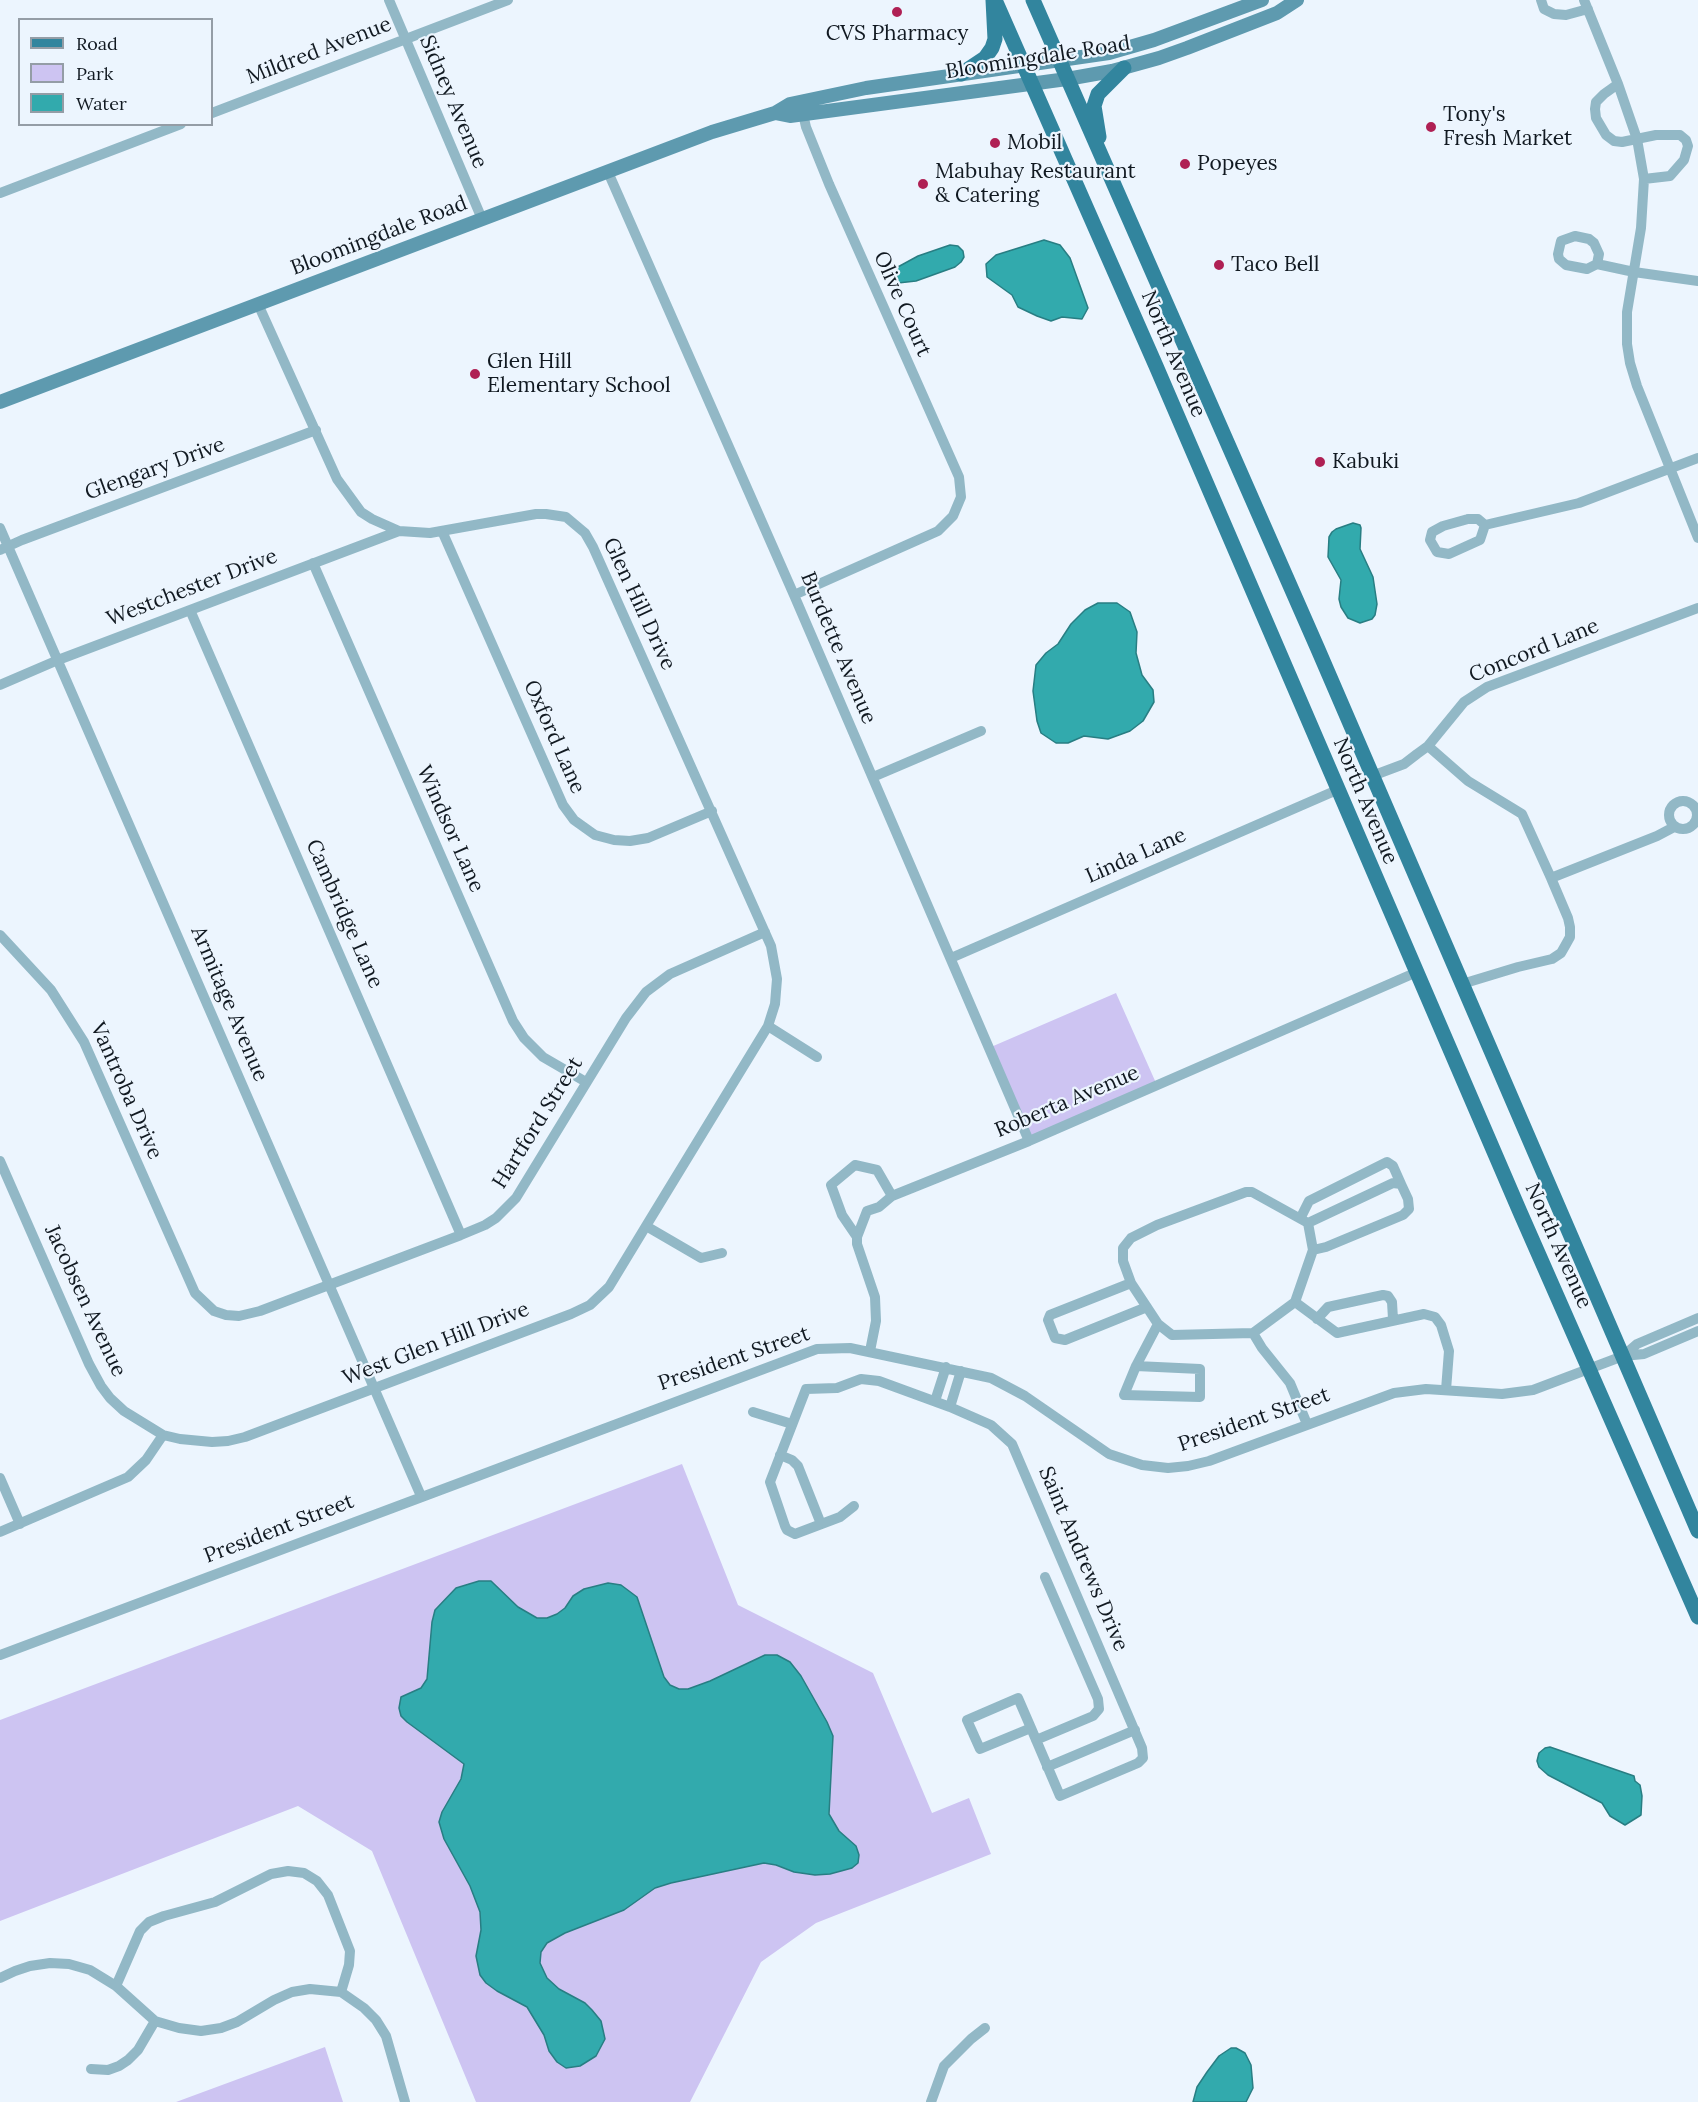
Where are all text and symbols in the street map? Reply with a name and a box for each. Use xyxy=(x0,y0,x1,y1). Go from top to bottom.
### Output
marker: CVS Pharmacy xyxy=(890,5,904,19)
street label: Mildred Avenue xyxy=(243,12,395,90)
legend xyxy=(18,18,213,126)
place label: CVS Pharmacy xyxy=(826,21,968,47)
street label: Bloomingdale Road xyxy=(944,31,1132,85)
text: Road xyxy=(76,32,118,55)
street label: Sidney Avenue xyxy=(414,32,492,172)
text: Park xyxy=(76,62,113,85)
text: Water xyxy=(76,92,127,115)
place label: Tony's Fresh Market xyxy=(1443,102,1572,152)
marker: Tony's Fresh Market xyxy=(1424,120,1438,134)
place label: Mobil xyxy=(1007,130,1062,156)
marker: Mobil xyxy=(988,136,1002,150)
place label: Popeyes xyxy=(1197,151,1278,177)
marker: Popeyes xyxy=(1178,157,1192,171)
place label: Mabuhay Restaurant & Catering xyxy=(935,159,1136,209)
marker: Mabuhay Restaurant & Catering xyxy=(916,177,930,191)
street label: Bloomingdale Road xyxy=(287,191,471,281)
street label: Olive Court xyxy=(868,247,936,361)
place label: Taco Bell xyxy=(1231,252,1320,278)
marker: Taco Bell xyxy=(1212,258,1226,272)
street label: North Avenue xyxy=(1135,287,1211,421)
place label: Glen Hill Elementary School xyxy=(487,349,671,399)
marker: Glen Hill Elementary School xyxy=(468,367,482,381)
street label: Glengary Drive xyxy=(82,432,228,506)
place label: Kabuki xyxy=(1332,449,1399,475)
marker: Kabuki xyxy=(1313,455,1327,469)
street label: Glen Hill Drive xyxy=(597,534,681,674)
street label: Westchester Drive xyxy=(103,544,281,632)
street label: Burdette Avenue xyxy=(795,568,881,728)
street label: Concord Lane xyxy=(1465,614,1603,688)
street label: Oxford Lane xyxy=(518,676,590,798)
street label: North Avenue xyxy=(1327,734,1403,868)
street label: Windsor Lane xyxy=(411,762,489,896)
street label: Linda Lane xyxy=(1082,823,1190,889)
street label: Cambridge Lane xyxy=(300,836,388,992)
street label: Armitage Avenue xyxy=(185,923,273,1085)
street label: Vantroba Drive xyxy=(85,1019,167,1163)
street label: Hartford Street xyxy=(488,1053,588,1193)
street label: Roberta Avenue xyxy=(991,1060,1143,1144)
street label: North Avenue xyxy=(1519,1179,1597,1313)
street label: Jacobsen Avenue xyxy=(39,1221,131,1381)
street label: West Glen Hill Drive xyxy=(339,1297,533,1391)
street label: President Street xyxy=(655,1321,813,1397)
street label: President Street xyxy=(1175,1382,1333,1458)
street label: Saint Andrews Drive xyxy=(1033,1463,1133,1655)
street label: President Street xyxy=(201,1489,357,1569)

